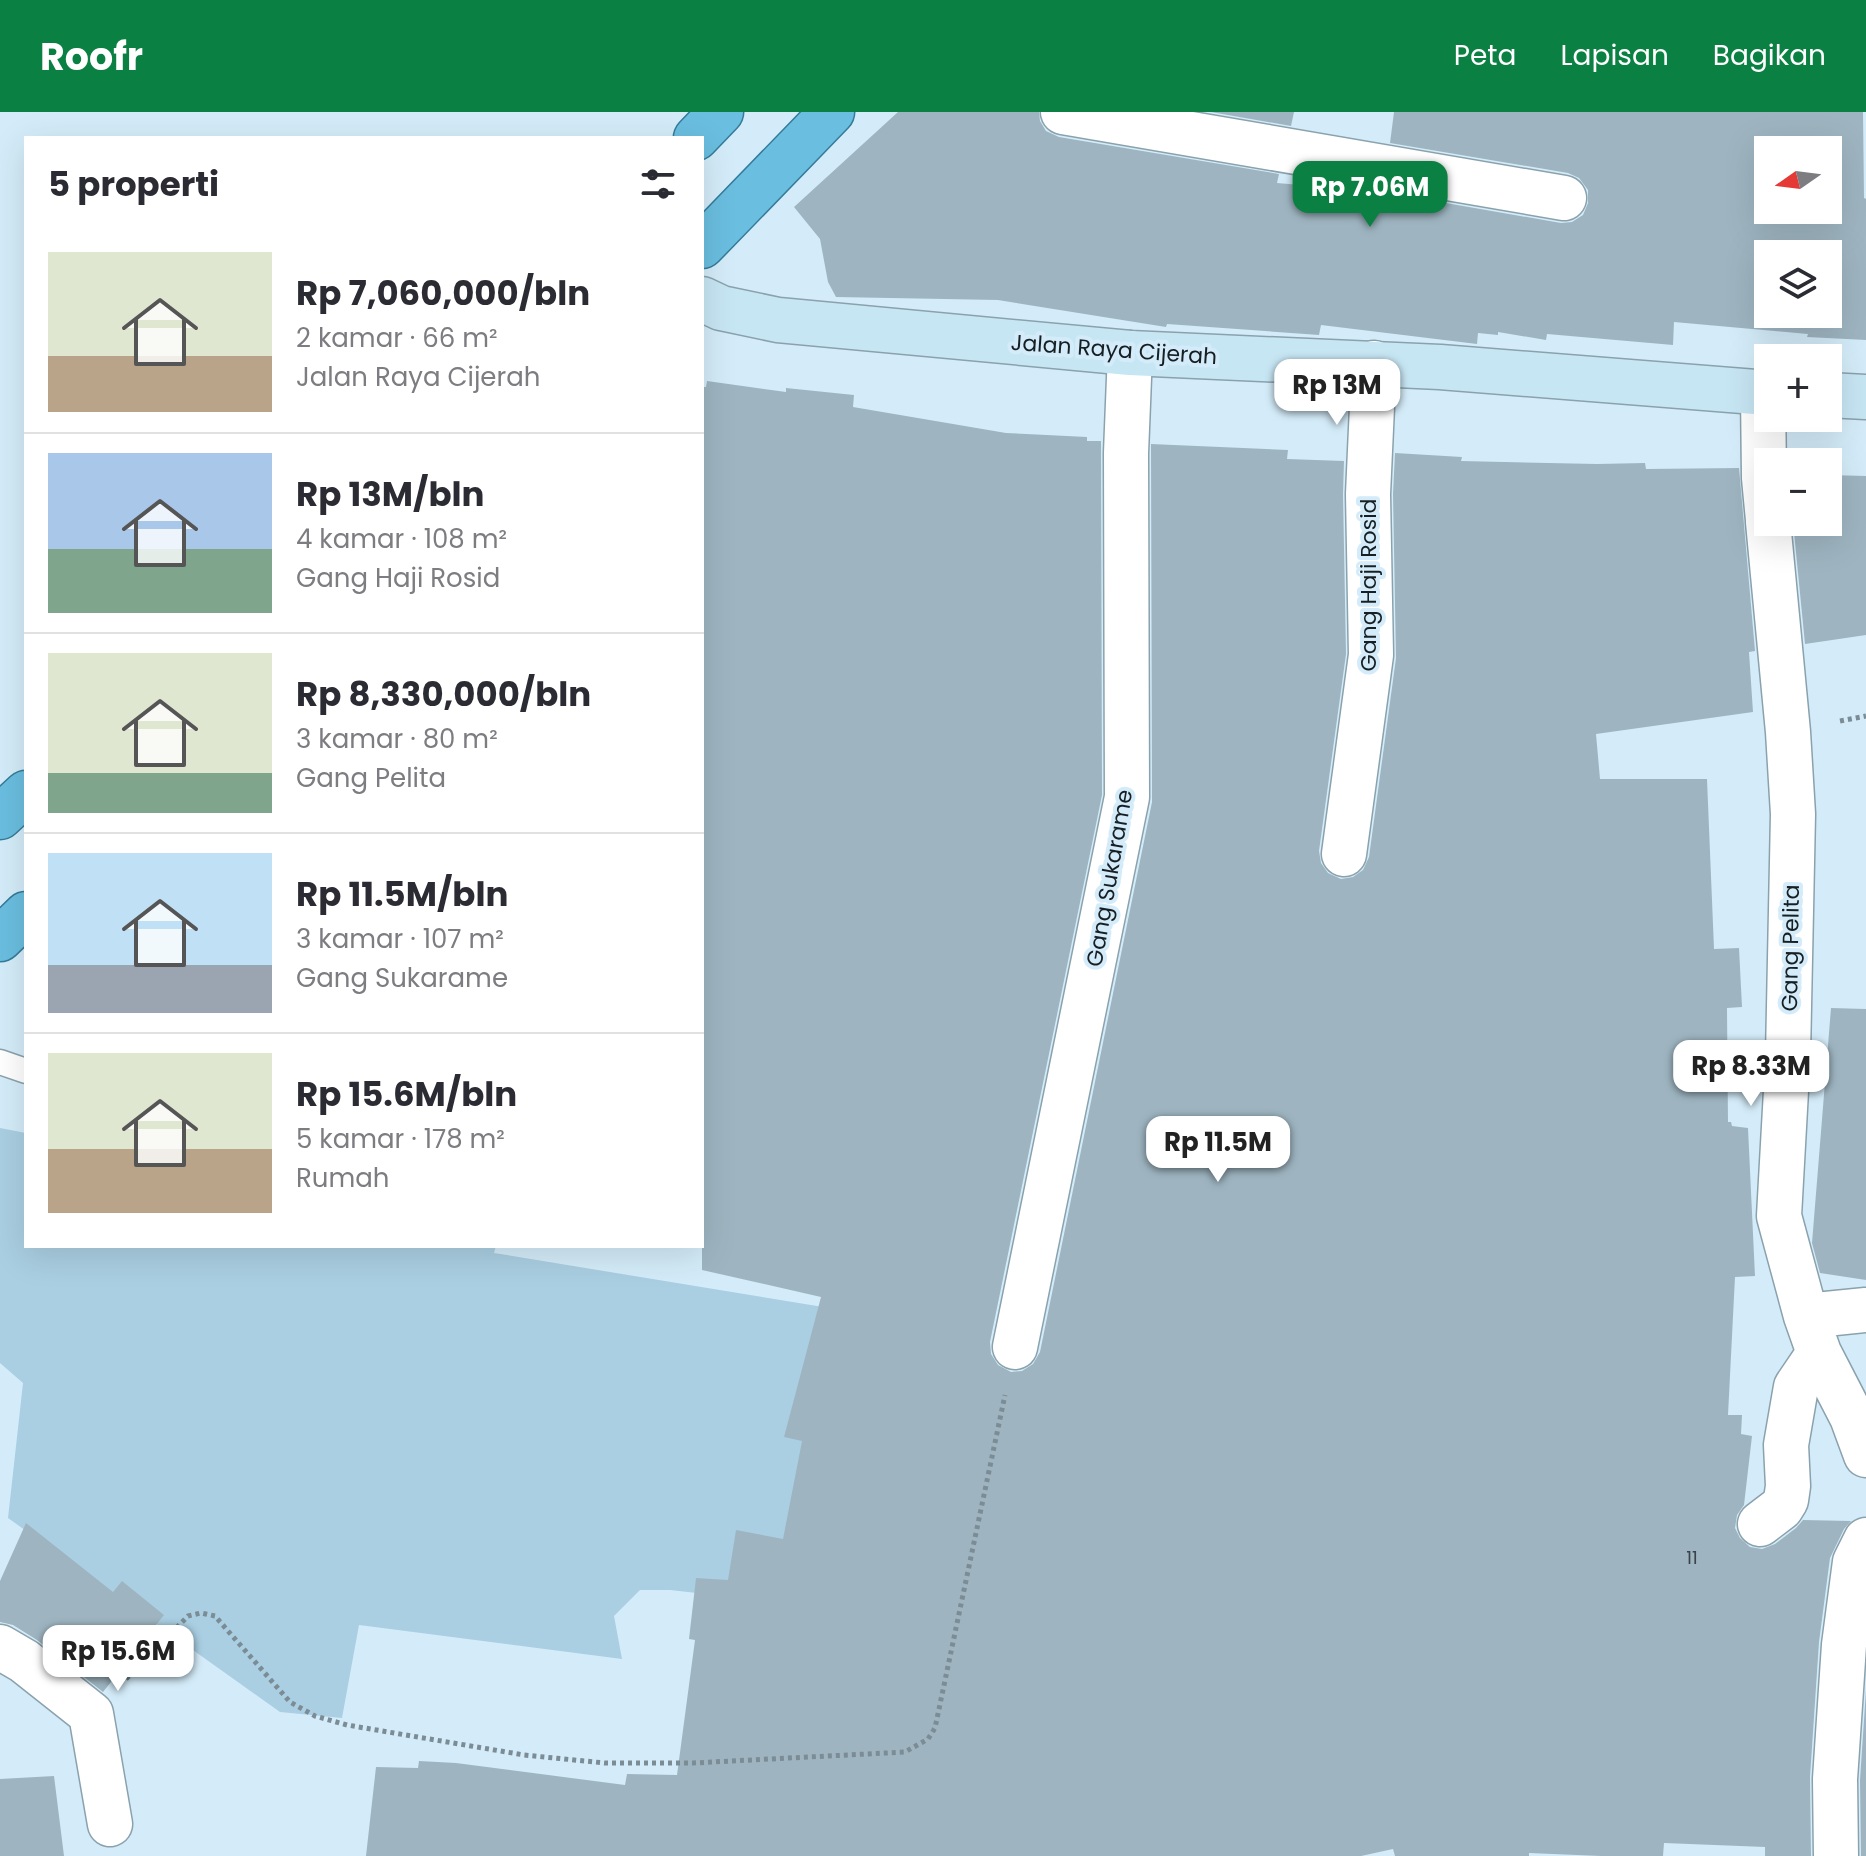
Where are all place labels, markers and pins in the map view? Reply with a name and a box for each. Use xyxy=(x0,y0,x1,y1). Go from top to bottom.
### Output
pin: Rp 7.06M xyxy=(1287,161,1453,229)
pin: Rp 13M xyxy=(1272,359,1402,427)
pin: Rp 8.33M xyxy=(1668,1040,1834,1108)
pin: Rp 11.5M xyxy=(1135,1116,1301,1184)
pin: Rp 15.6M xyxy=(35,1625,201,1693)

